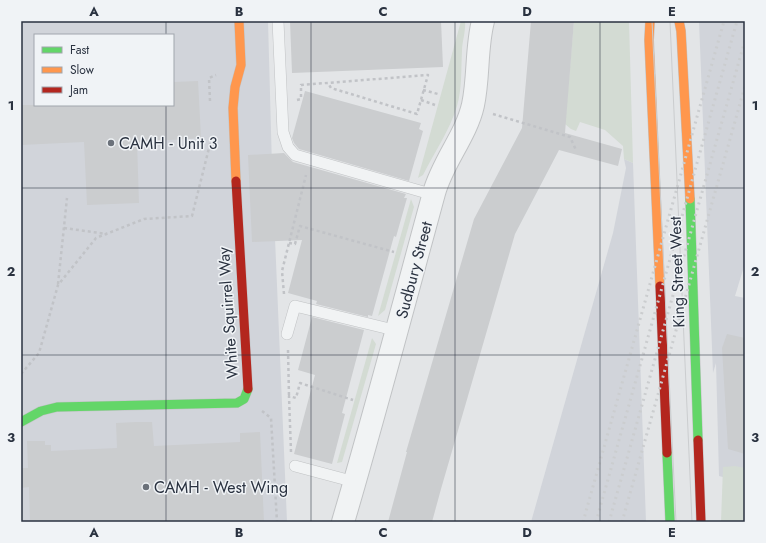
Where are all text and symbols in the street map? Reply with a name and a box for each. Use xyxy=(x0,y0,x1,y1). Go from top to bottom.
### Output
text: A xyxy=(88,2,99,21)
text: B xyxy=(235,2,244,21)
text: C xyxy=(378,2,388,21)
text: D xyxy=(522,2,532,21)
text: E xyxy=(668,2,676,21)
legend xyxy=(34,34,174,106)
text: Fast xyxy=(70,41,89,59)
text: Slow xyxy=(70,61,95,79)
text: Jam xyxy=(68,81,88,99)
text: 1 xyxy=(8,96,14,115)
text: 1 xyxy=(752,96,758,115)
place label: CAMH - Unit 3 xyxy=(119,132,218,155)
marker: CAMH - Unit 3 xyxy=(106,138,116,148)
street label: King Street West xyxy=(664,216,690,328)
street label: Sudbury Street xyxy=(390,219,438,321)
street label: White Squirrel Way xyxy=(212,245,244,380)
text: 2 xyxy=(7,262,15,281)
text: 2 xyxy=(751,262,759,281)
text: 3 xyxy=(7,428,15,447)
text: 3 xyxy=(751,428,759,447)
place label: CAMH - West Wing xyxy=(154,476,288,499)
marker: CAMH - West Wing xyxy=(141,482,151,492)
text: A xyxy=(88,523,99,542)
text: B xyxy=(235,523,244,542)
text: C xyxy=(378,523,388,542)
text: D xyxy=(522,523,532,542)
text: E xyxy=(668,523,676,542)

